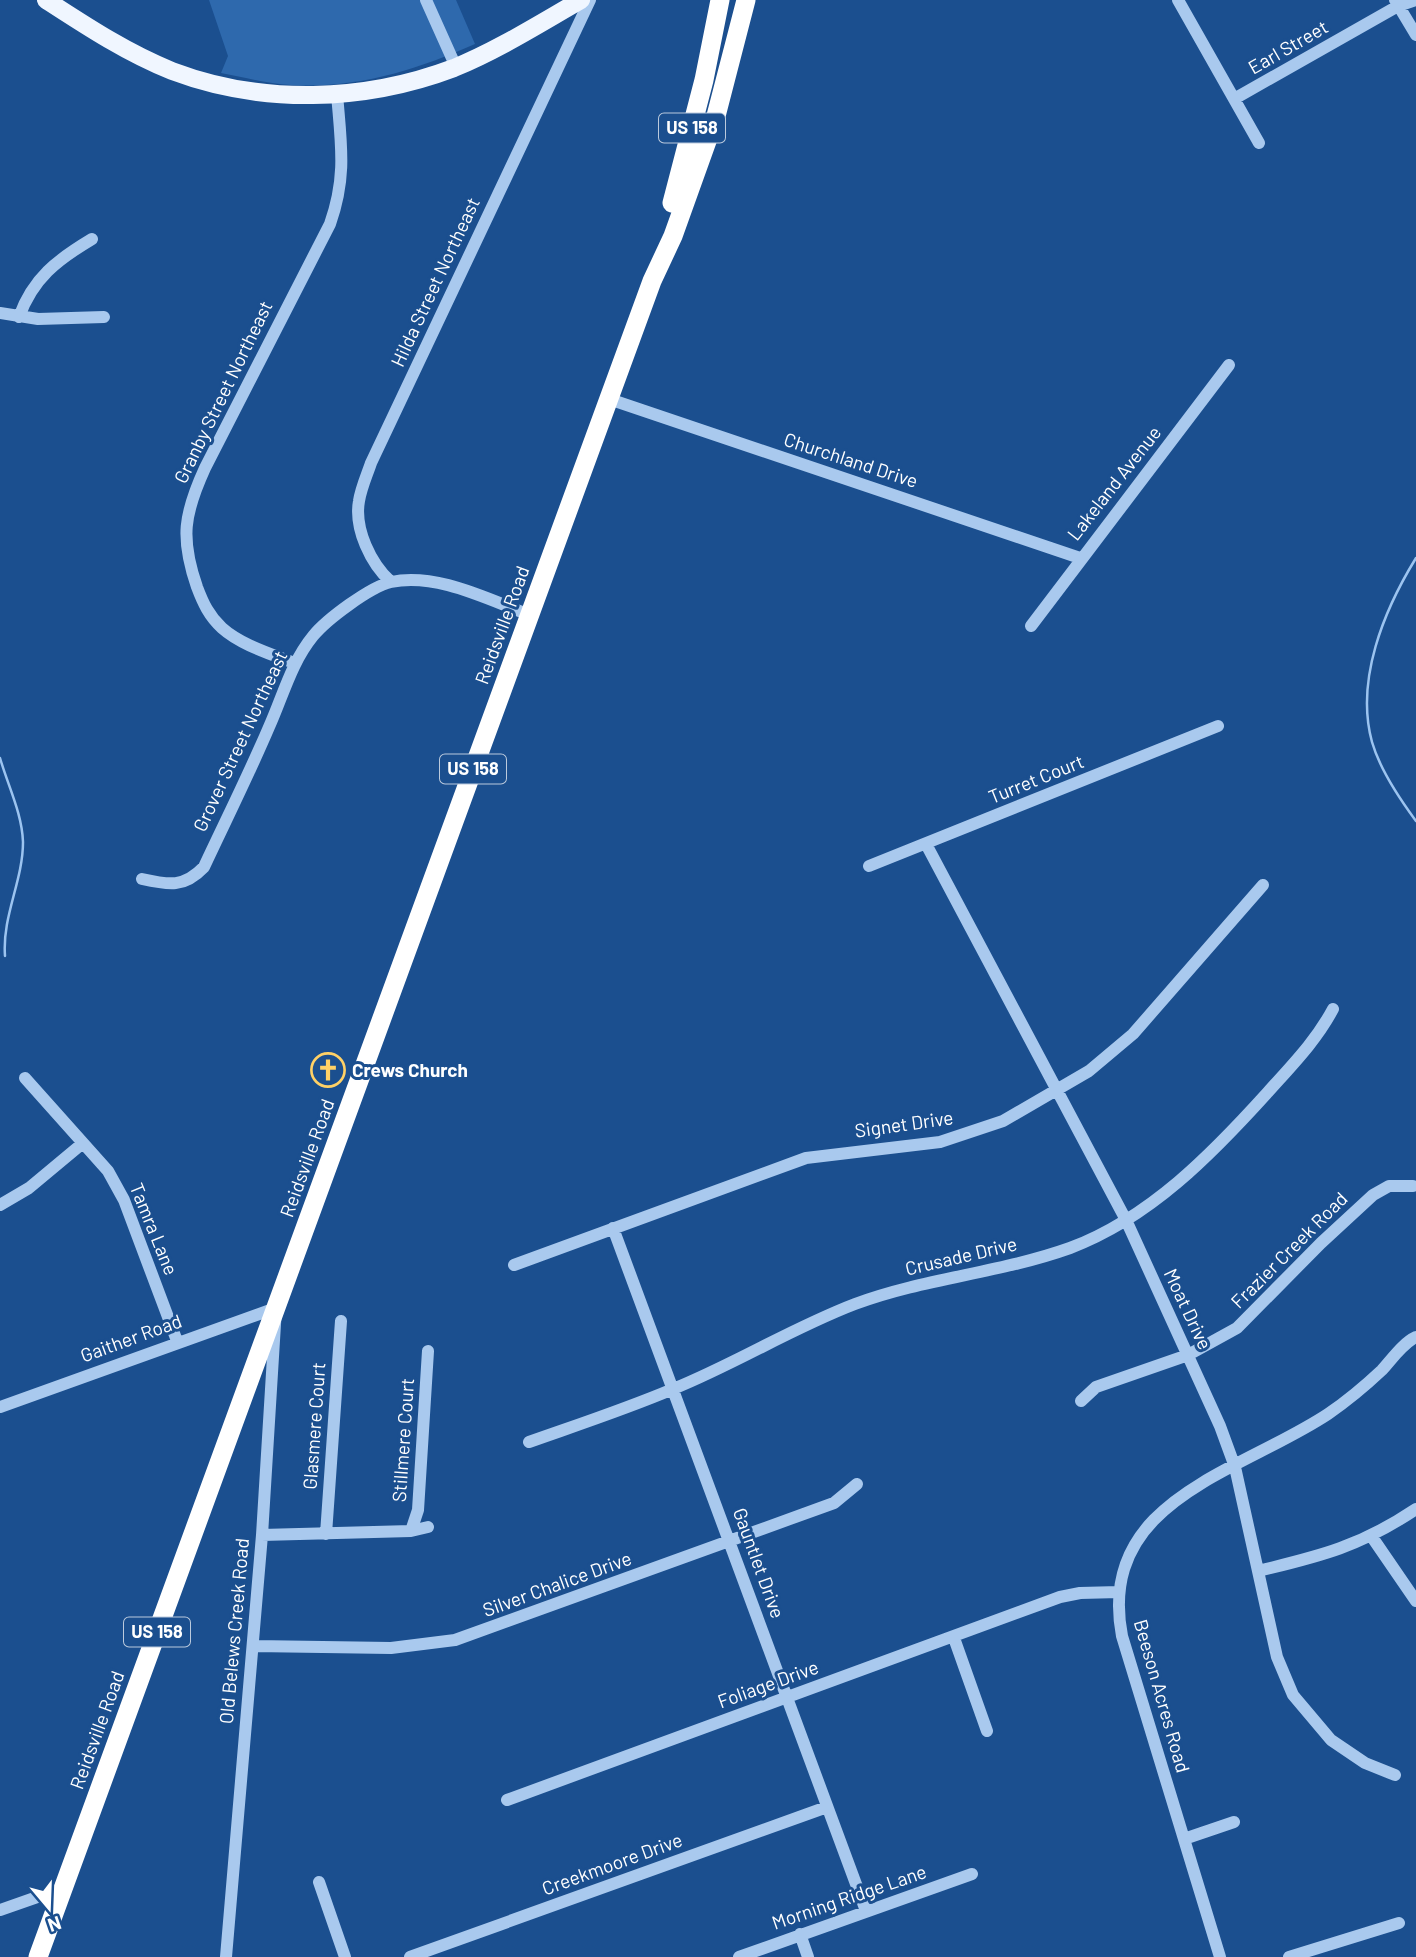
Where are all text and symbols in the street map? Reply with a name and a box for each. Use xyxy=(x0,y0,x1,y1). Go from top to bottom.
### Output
street label: Earl Street xyxy=(1244,15,1332,79)
road number: US 158 xyxy=(659,113,725,142)
street label: Hilda Street Northeast xyxy=(385,193,484,370)
street label: Granby Street Northeast xyxy=(168,297,277,487)
street label: Lakeland Avenue xyxy=(1062,421,1165,544)
street label: Churchland Drive xyxy=(781,427,921,492)
street label: Reidsville Road xyxy=(470,563,534,687)
street label: Grover Street Northeast xyxy=(188,647,292,835)
street label: Turret Court xyxy=(985,749,1087,808)
road number: US 158 xyxy=(440,754,506,784)
church icon: Crews Church xyxy=(309,1051,347,1089)
place label: Crews Church xyxy=(352,1058,468,1081)
street label: Reidsville Road xyxy=(275,1096,339,1220)
street label: Signet Drive xyxy=(853,1105,955,1142)
street label: Tamra Lane xyxy=(126,1180,183,1278)
street label: Frazier Creek Road xyxy=(1226,1187,1352,1313)
street label: Crusade Drive xyxy=(903,1231,1019,1280)
street label: Moat Drive xyxy=(1160,1265,1217,1353)
street label: Gaither Road xyxy=(77,1309,185,1366)
street label: Glasmere Court xyxy=(298,1362,329,1490)
street label: Stillmere Court xyxy=(387,1377,418,1503)
street label: Gauntlet Drive xyxy=(729,1504,790,1621)
street label: Old Belews Creek Road xyxy=(214,1537,253,1725)
street label: Silver Chalice Drive xyxy=(479,1546,634,1621)
street label: Beeson Acres Road xyxy=(1130,1617,1195,1775)
road number: US 158 xyxy=(124,1618,190,1646)
street label: Foliage Drive xyxy=(714,1655,821,1712)
street label: Reidsville Road xyxy=(65,1668,129,1792)
street label: Creekmoore Drive xyxy=(539,1827,685,1900)
street label: Morning Ridge Lane xyxy=(769,1859,929,1934)
north arrow xyxy=(14,1873,84,1943)
text: N xyxy=(45,1912,64,1937)

